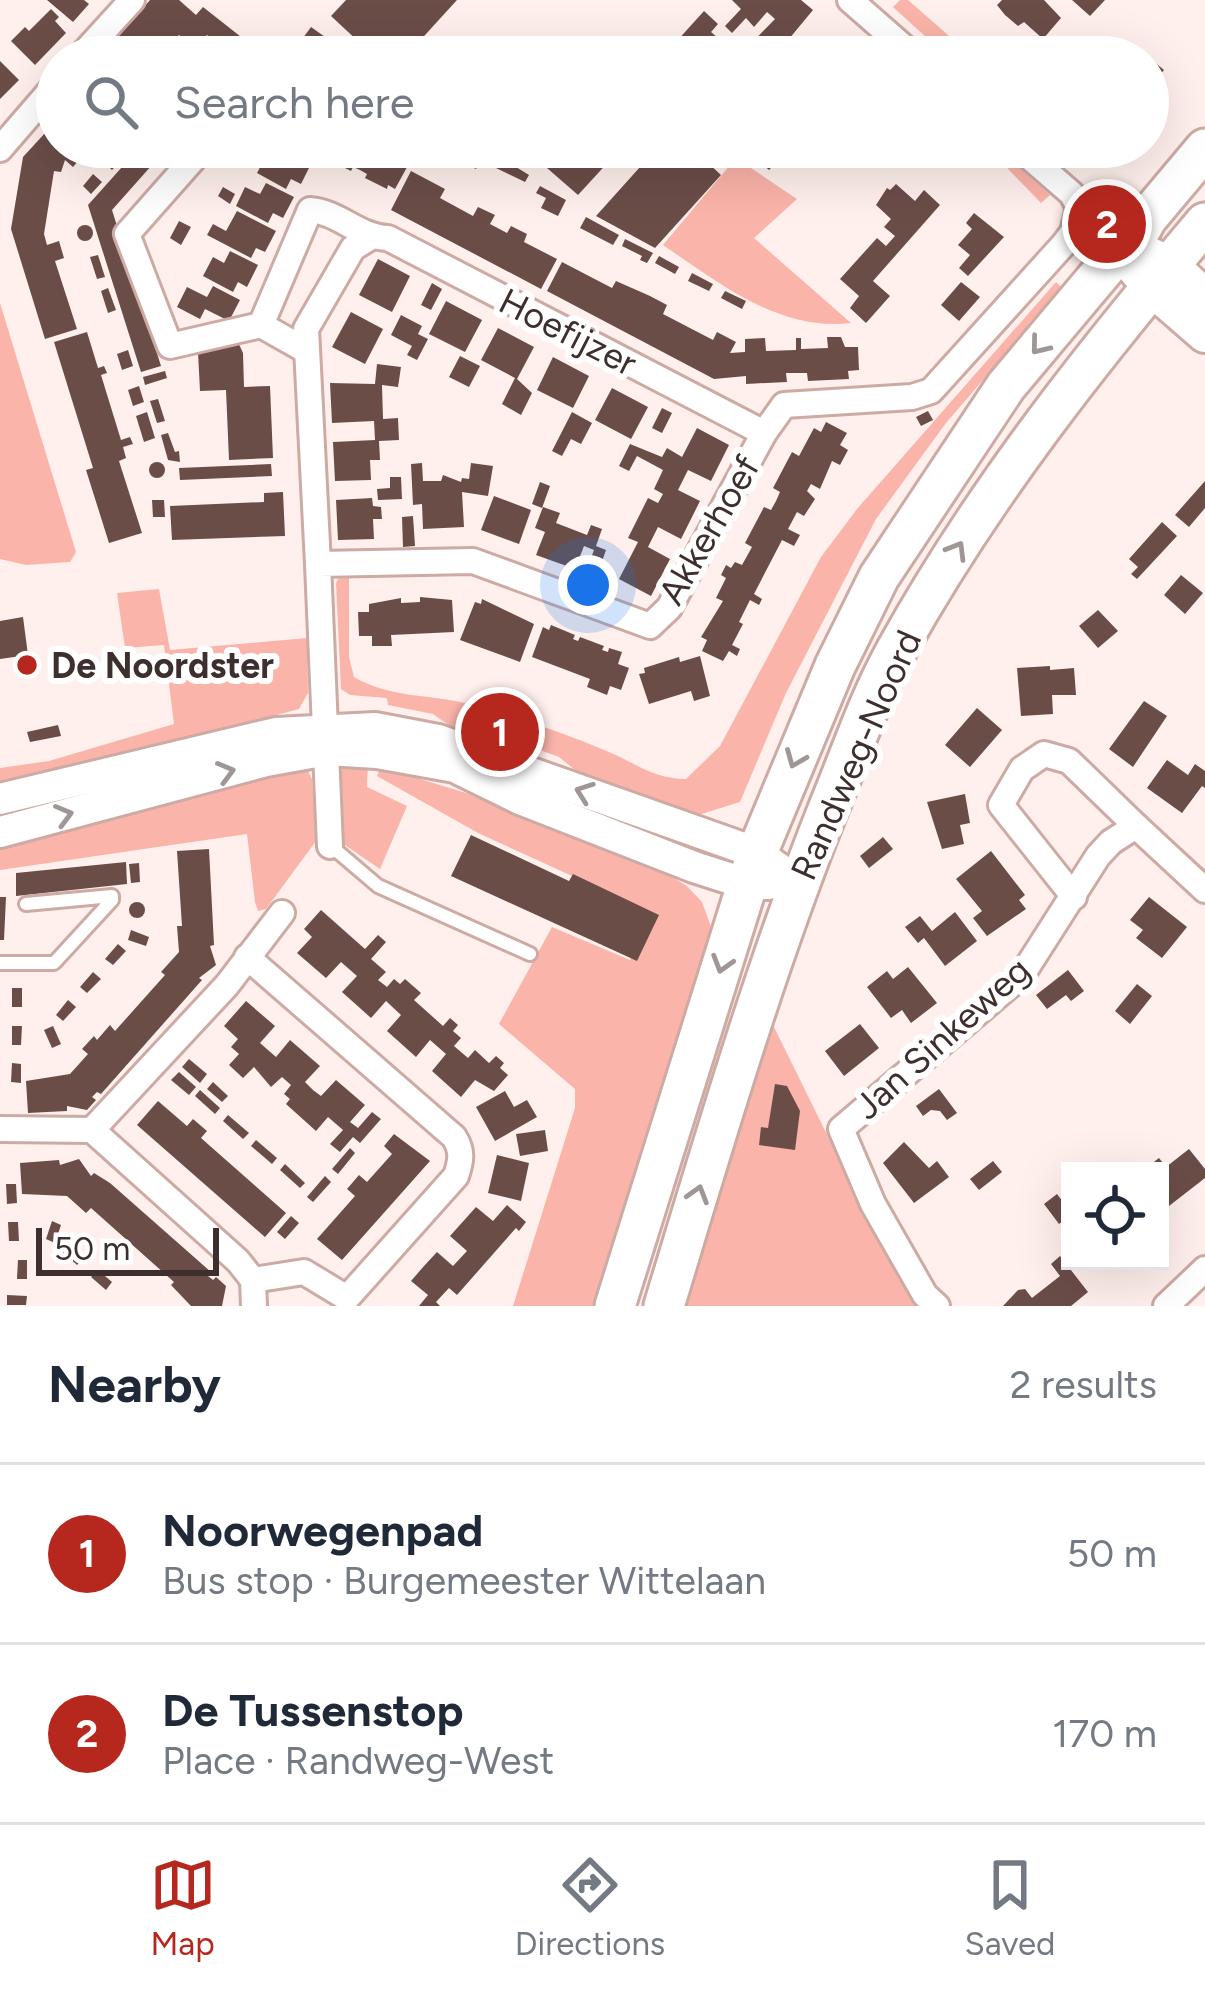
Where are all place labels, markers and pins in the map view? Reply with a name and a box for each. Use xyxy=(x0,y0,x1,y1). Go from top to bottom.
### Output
pin: 2 xyxy=(1068,179,1146,269)
place label: De Noordster xyxy=(51,644,274,687)
marker: De Noordster xyxy=(14,652,40,678)
pin: 1 xyxy=(461,687,539,777)

